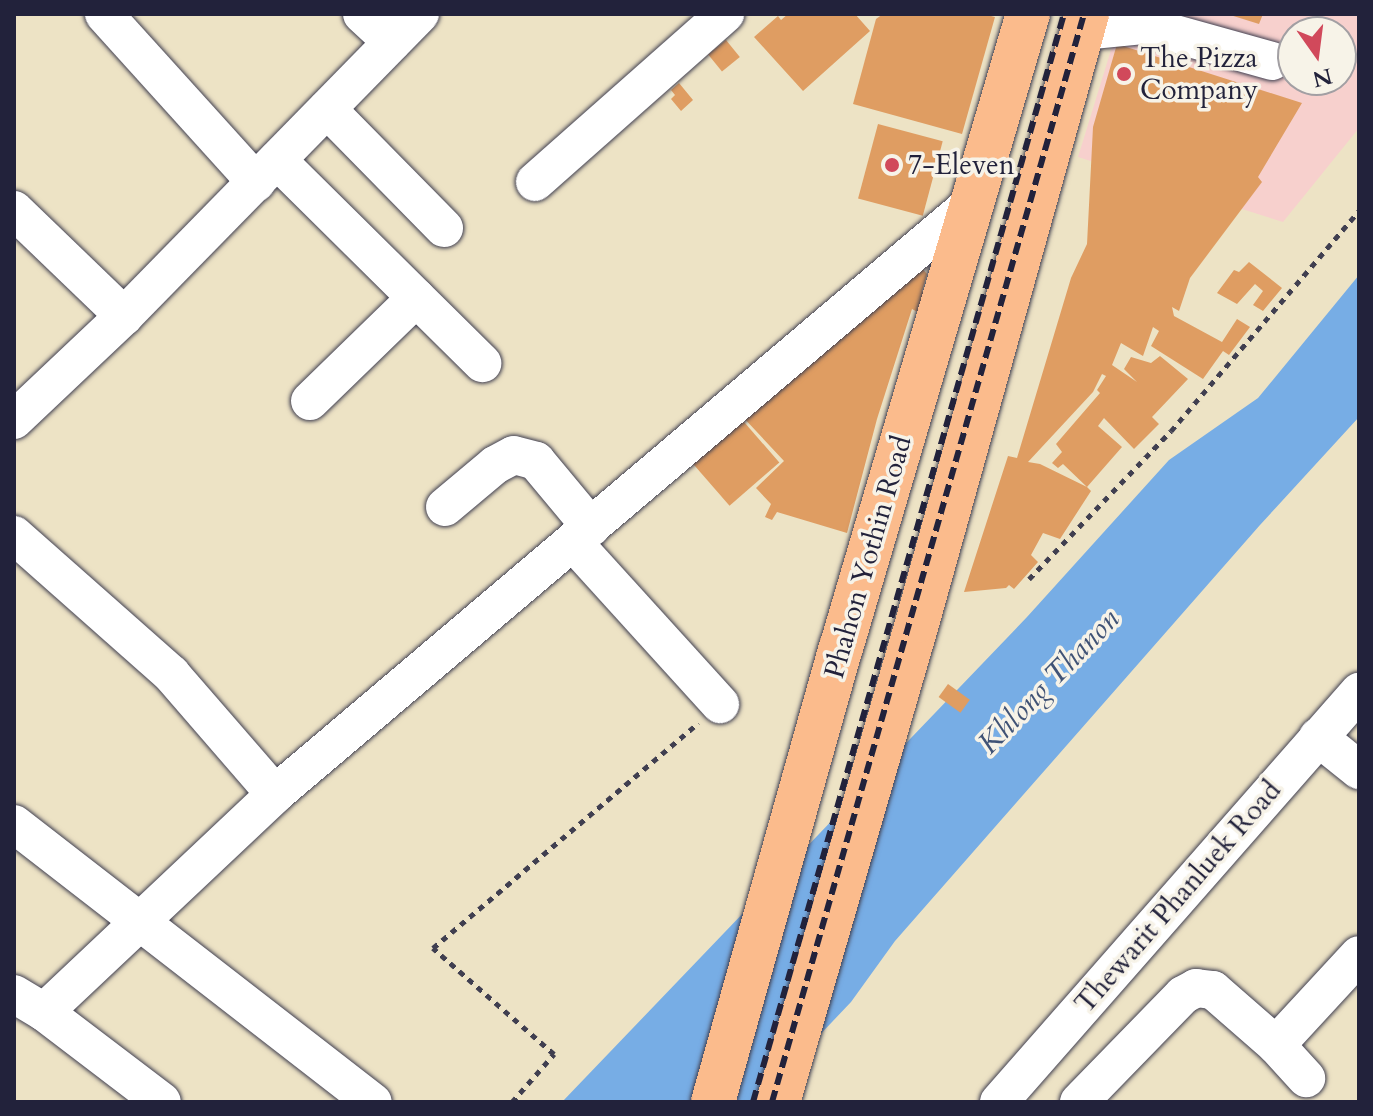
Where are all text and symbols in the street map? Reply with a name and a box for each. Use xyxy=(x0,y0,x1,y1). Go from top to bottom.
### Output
north arrow xyxy=(1277,16,1357,96)
place label: The Pizza Company xyxy=(1140,41,1258,107)
text: N xyxy=(1309,60,1335,94)
marker: The Pizza Company xyxy=(1115,65,1133,83)
place label: 7-Eleven xyxy=(908,148,1015,182)
marker: 7-Eleven xyxy=(883,156,901,174)
street label: Phahon Yothin Road xyxy=(817,432,919,682)
water label: Khlong Thanon xyxy=(971,602,1127,762)
street label: Thewarit Phanluek Road xyxy=(1068,774,1288,1020)

